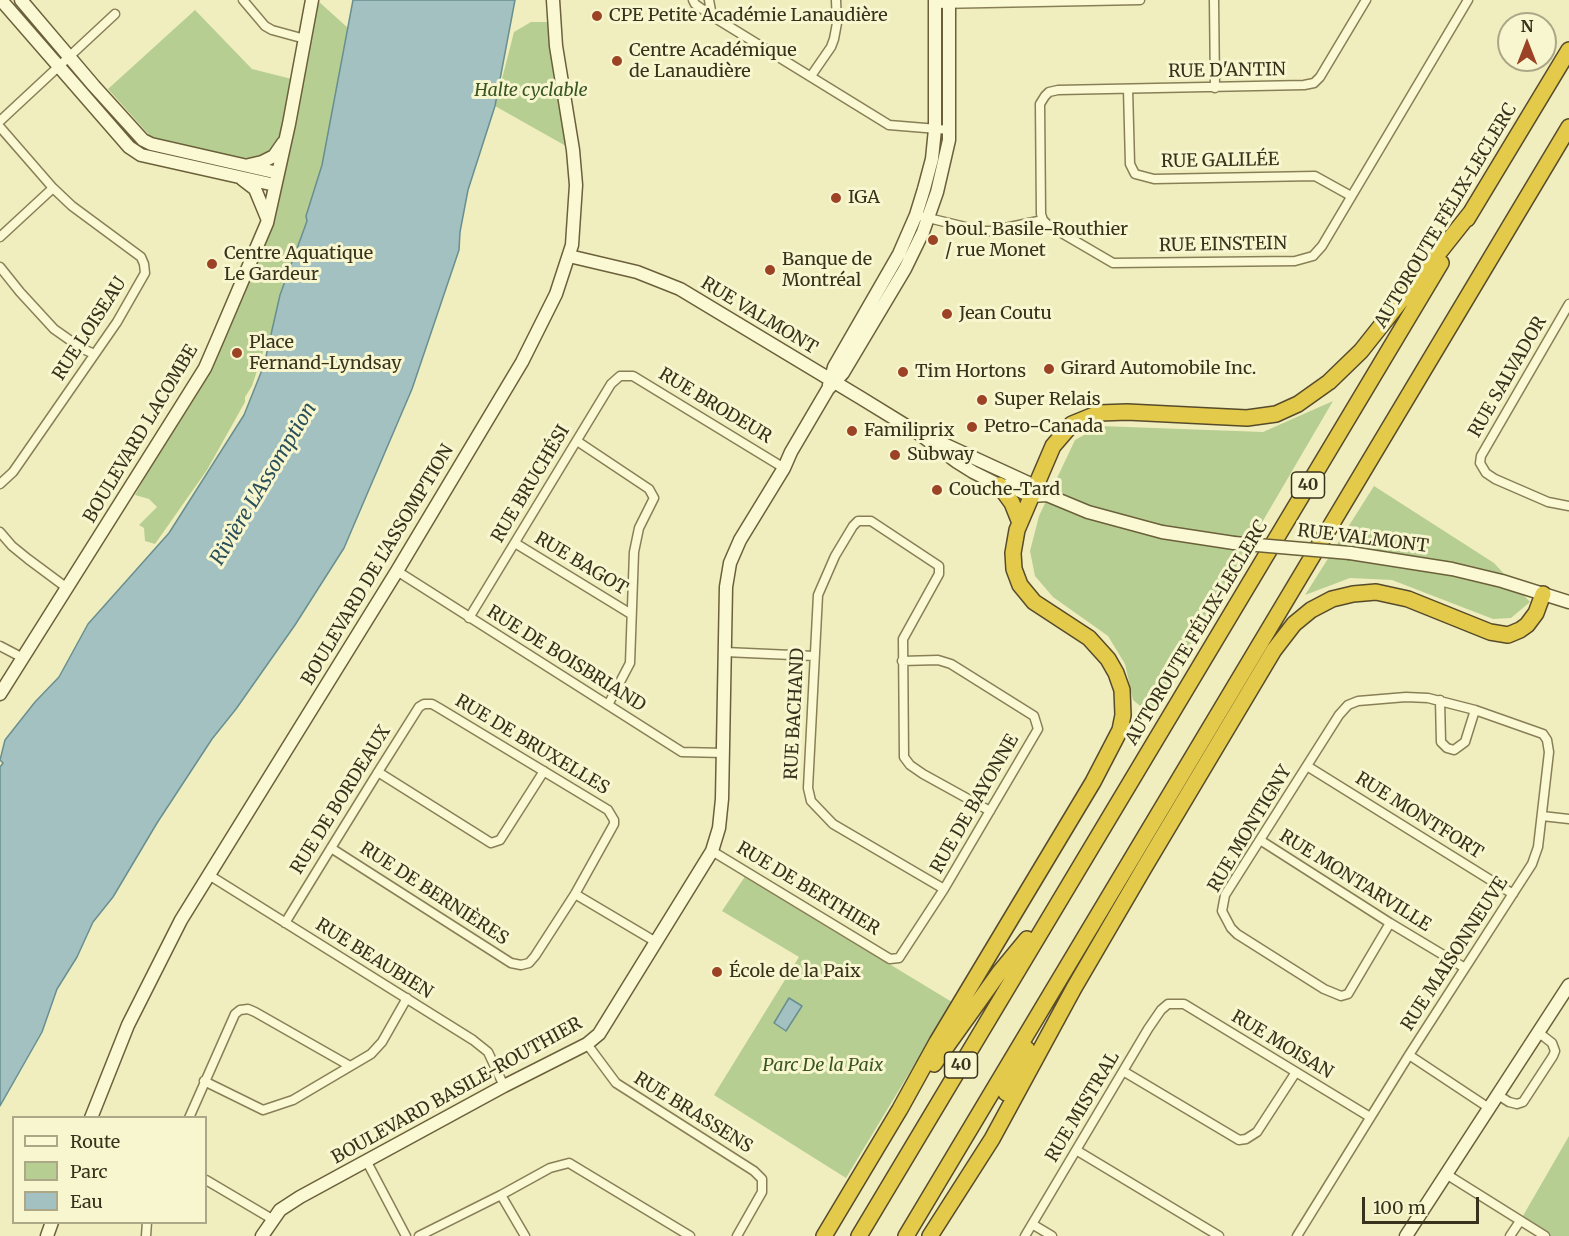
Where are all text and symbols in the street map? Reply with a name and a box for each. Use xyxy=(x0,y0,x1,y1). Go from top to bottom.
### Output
place label: CPE Petite Académie Lanaudière xyxy=(609,5,888,27)
marker: CPE Petite Académie Lanaudière xyxy=(590,9,604,23)
north arrow xyxy=(1497,12,1557,72)
text: N xyxy=(1521,16,1533,36)
place label: Centre Académique de Lanaudière xyxy=(629,40,797,82)
marker: Centre Académique de Lanaudière xyxy=(610,54,624,68)
street label: RUE D'ANTIN xyxy=(1168,59,1286,83)
park label: Halte cyclable xyxy=(474,80,588,102)
street label: AUTOROUTE FÉLIX-LECLERC xyxy=(1370,100,1522,332)
street label: RUE GALILÉE xyxy=(1161,149,1279,173)
place label: IGA xyxy=(848,187,880,209)
marker: IGA xyxy=(829,191,843,205)
place label: boul. Basile-Routhier / rue Monet xyxy=(945,219,1128,262)
marker: boul. Basile-Routhier / rue Monet xyxy=(926,233,940,247)
street label: RUE EINSTEIN xyxy=(1159,233,1287,257)
place label: Centre Aquatique Le Gardeur xyxy=(224,243,373,286)
place label: Banque de Montréal xyxy=(782,249,872,292)
marker: Centre Aquatique Le Gardeur xyxy=(205,257,219,271)
marker: Banque de Montréal xyxy=(763,263,777,277)
street label: RUE LOISEAU xyxy=(49,273,131,385)
street label: RUE VALMONT xyxy=(697,273,821,359)
place label: Jean Coutu xyxy=(959,303,1052,325)
marker: Jean Coutu xyxy=(940,307,954,321)
street label: RUE SALVADOR xyxy=(1465,313,1551,441)
place label: Place Fernand-Lyndsay xyxy=(249,332,402,374)
street label: BOULEVARD LACOMBE xyxy=(79,341,203,527)
marker: Place Fernand-Lyndsay xyxy=(230,346,244,360)
place label: Girard Automobile Inc. xyxy=(1061,358,1256,380)
place label: Tim Hortons xyxy=(915,361,1026,383)
marker: Girard Automobile Inc. xyxy=(1042,362,1056,376)
street label: RUE BRODEUR xyxy=(655,364,775,448)
marker: Tim Hortons xyxy=(896,365,910,379)
place label: Super Relais xyxy=(994,389,1101,411)
marker: Super Relais xyxy=(975,393,989,407)
water label: Rivière L'Assomption xyxy=(206,398,322,570)
place label: Petro-Canada xyxy=(984,416,1103,438)
place label: Familiprix xyxy=(864,420,954,442)
marker: Petro-Canada xyxy=(965,420,979,434)
street label: RUE BRUCHÉSI xyxy=(487,421,575,547)
marker: Familiprix xyxy=(845,424,859,438)
street label: BOULEVARD DE L'ASSOMPTION xyxy=(297,441,459,689)
place label: Subway xyxy=(907,444,974,466)
marker: Subway xyxy=(888,448,902,462)
road number: 40 xyxy=(1292,472,1324,498)
place label: Couche-Tard xyxy=(949,479,1060,501)
marker: Couche-Tard xyxy=(930,483,944,497)
street label: AUTOROUTE FÉLIX-LECLERC xyxy=(1121,517,1273,749)
street label: RUE VALMONT xyxy=(1296,520,1430,558)
street label: RUE BAGOT xyxy=(531,528,631,600)
street label: RUE DE BOISBRIAND xyxy=(483,601,649,717)
street label: RUE BACHAND xyxy=(781,648,809,780)
street label: RUE DE BRUXELLES xyxy=(451,690,613,800)
street label: RUE DE BORDEAUX xyxy=(287,722,395,878)
street label: RUE DE BAYONNE xyxy=(926,731,1024,877)
street label: RUE MONTIGNY xyxy=(1204,762,1296,896)
street label: RUE MONTFORT xyxy=(1351,768,1487,864)
street label: RUE MONTARVILLE xyxy=(1275,826,1435,936)
street label: RUE DE BERNIÈRES xyxy=(356,838,512,950)
street label: RUE DE BERTHIER xyxy=(733,838,883,940)
street label: RUE MAISONNEUVE xyxy=(1397,873,1513,1035)
street label: RUE BEAUBIEN xyxy=(311,914,437,1004)
place label: École de la Paix xyxy=(729,961,861,983)
marker: École de la Paix xyxy=(710,965,724,979)
street label: RUE MOISAN xyxy=(1227,1006,1337,1084)
street label: BOULEVARD BASILE-ROUTHIER xyxy=(328,1013,586,1169)
street label: RUE MISTRAL xyxy=(1042,1048,1124,1166)
road number: 40 xyxy=(944,1052,978,1078)
park label: Parc De la Paix xyxy=(763,1055,883,1077)
street label: RUE BRASSENS xyxy=(630,1068,756,1158)
legend xyxy=(12,1116,207,1224)
text: Route xyxy=(70,1130,120,1153)
text: Parc xyxy=(70,1160,108,1183)
scale bar xyxy=(1365,1185,1482,1223)
text: Eau xyxy=(70,1190,103,1213)
text: 100 m xyxy=(1373,1196,1426,1219)

